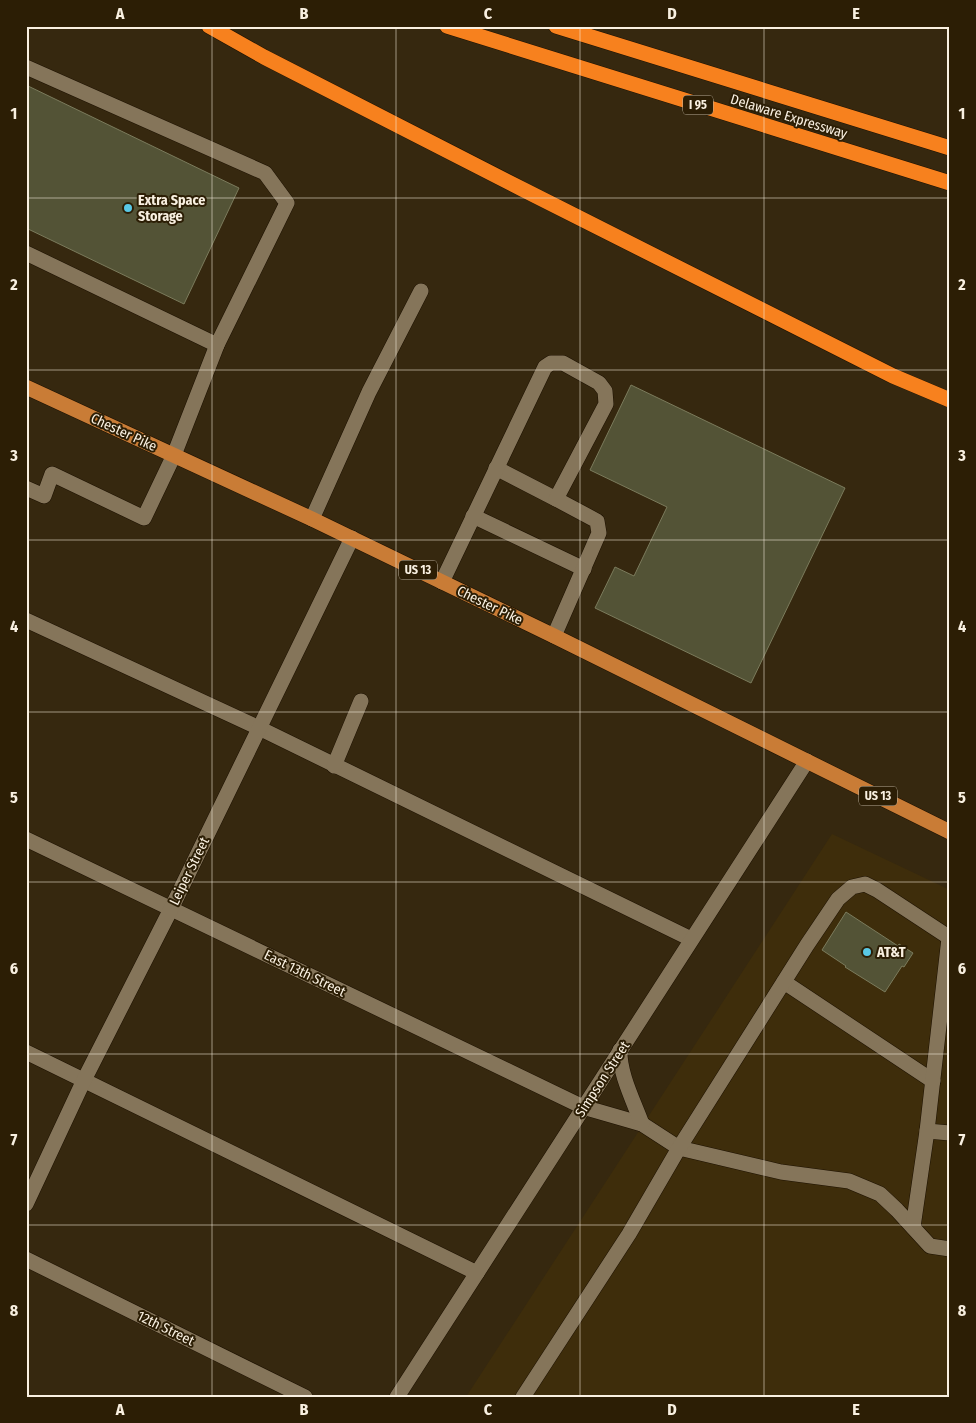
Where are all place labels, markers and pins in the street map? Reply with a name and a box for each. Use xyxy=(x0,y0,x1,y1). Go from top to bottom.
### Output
place label: Extra Space Storage xyxy=(138,192,205,225)
marker: Extra Space Storage xyxy=(122,202,134,214)
place label: AT&T xyxy=(876,944,906,961)
marker: AT&T xyxy=(861,946,873,958)

